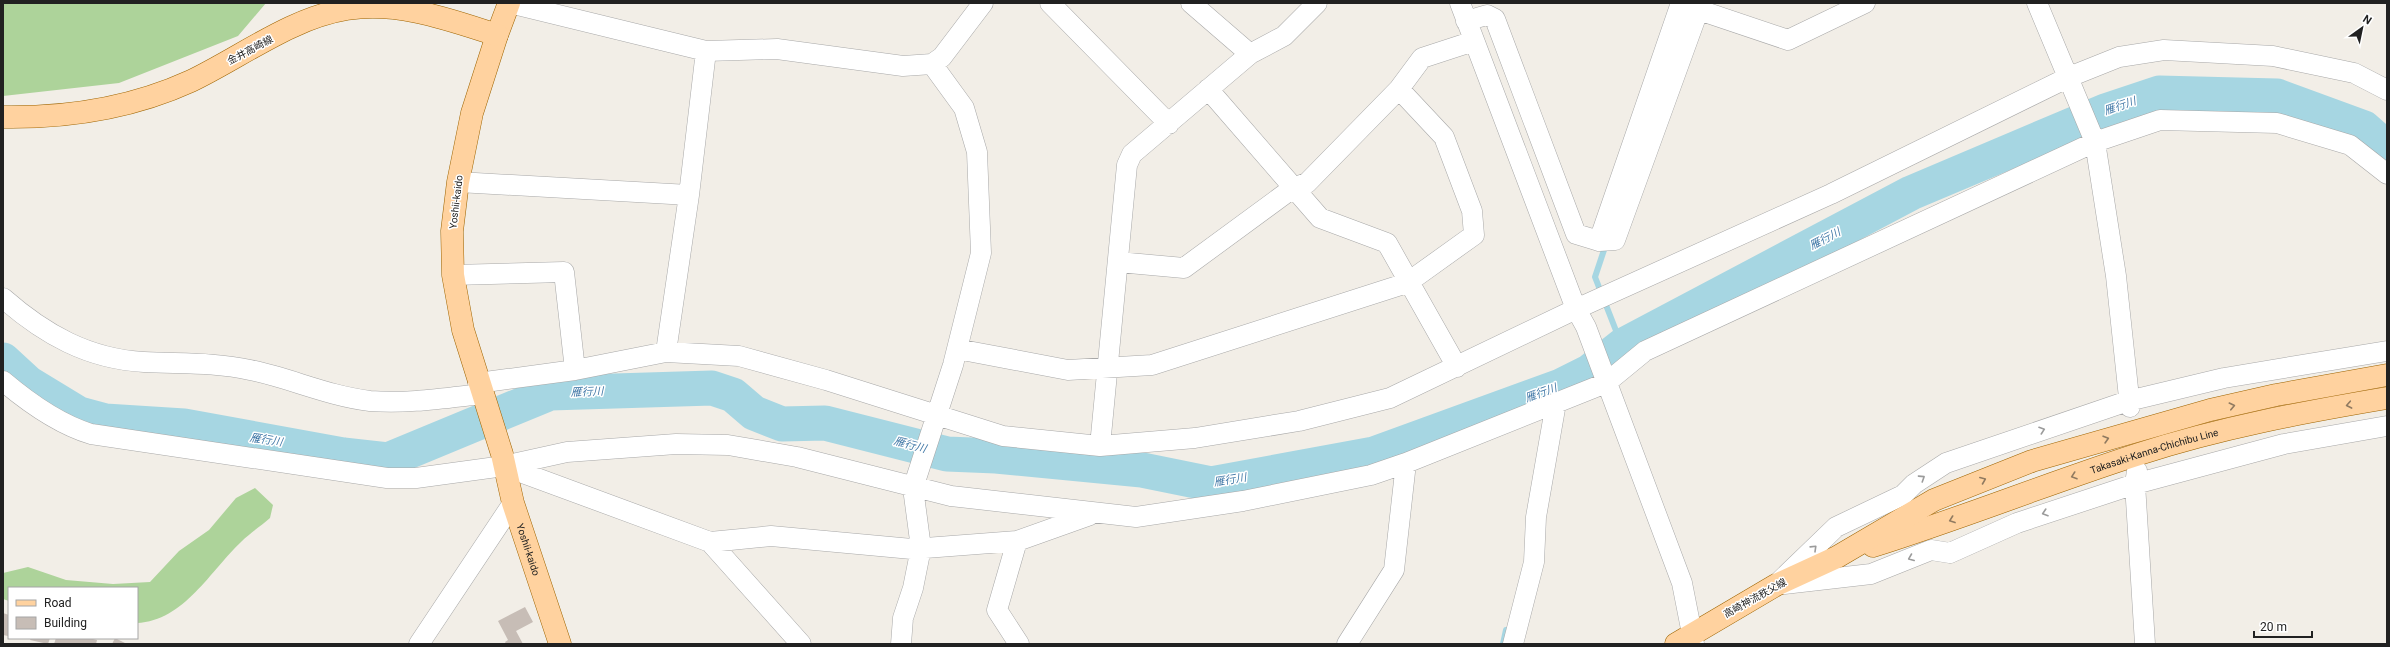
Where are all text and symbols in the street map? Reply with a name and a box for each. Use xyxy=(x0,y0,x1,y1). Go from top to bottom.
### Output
north arrow xyxy=(2342,8,2382,48)
text: N xyxy=(2360,12,2374,28)
street label: 金井高崎線 xyxy=(225,33,275,67)
water label: 雁行川 xyxy=(2102,94,2139,118)
street label: Yoshii-kaido xyxy=(447,174,465,229)
water label: 雁行川 xyxy=(1807,225,1844,252)
water label: 雁行川 xyxy=(1523,381,1560,405)
water label: 雁行川 xyxy=(570,385,605,399)
one-way arrow xyxy=(2345,400,2352,409)
one-way arrow xyxy=(2229,402,2235,410)
one-way arrow xyxy=(2038,426,2045,435)
street label: Takasaki-Kanna-Chichibu Line xyxy=(2089,426,2219,475)
water label: 雁行川 xyxy=(249,431,284,449)
water label: 雁行川 xyxy=(892,434,929,456)
one-way arrow xyxy=(2103,436,2110,444)
water label: 雁行川 xyxy=(1213,471,1248,489)
one-way arrow xyxy=(2071,471,2078,480)
one-way arrow xyxy=(1918,476,1925,483)
one-way arrow xyxy=(1980,477,1987,485)
one-way arrow xyxy=(2042,508,2049,517)
one-way arrow xyxy=(1948,515,1955,524)
street label: Yoshii-kaido xyxy=(515,522,542,577)
one-way arrow xyxy=(1809,545,1817,553)
one-way arrow xyxy=(1907,553,1915,561)
street label: 高崎神流秩父線 xyxy=(1722,576,1788,620)
legend xyxy=(8,587,138,639)
text: Road xyxy=(44,596,72,610)
scale bar xyxy=(2254,613,2312,639)
text: Building xyxy=(44,616,87,630)
text: 20 m xyxy=(2260,620,2287,634)

